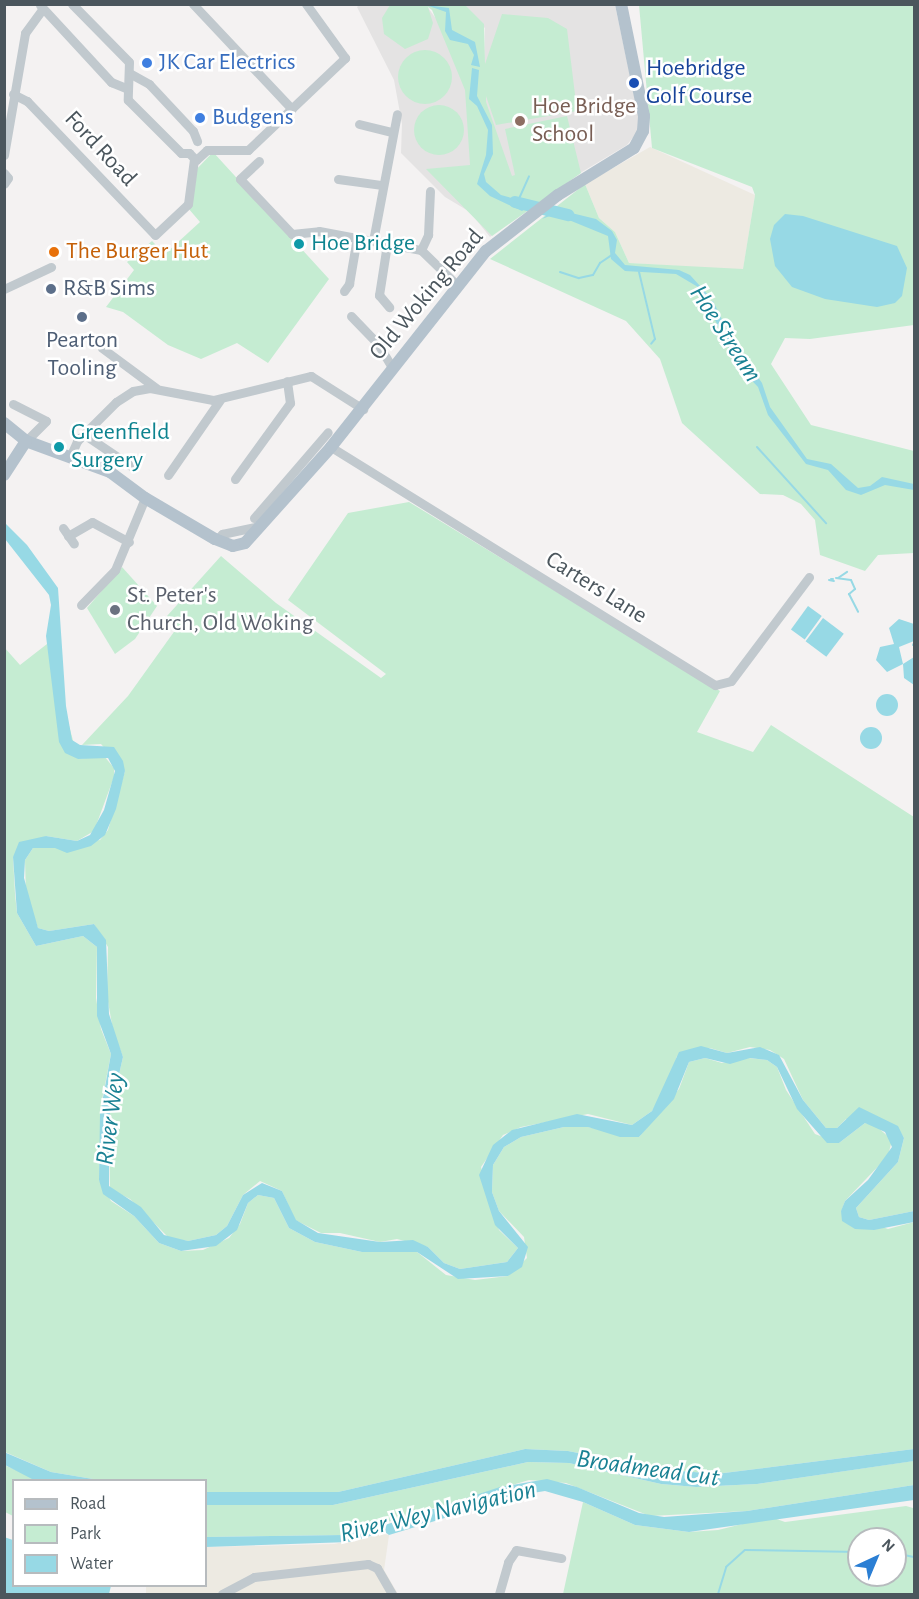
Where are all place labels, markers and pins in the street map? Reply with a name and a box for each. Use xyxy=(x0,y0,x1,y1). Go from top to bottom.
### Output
place label: JK Car Electrics xyxy=(159,49,296,77)
place label: Hoebridge Golf Course xyxy=(646,55,752,111)
marker: JK Car Electrics xyxy=(140,56,154,70)
marker: Hoebridge Golf Course xyxy=(627,76,641,90)
place label: Hoe Bridge School xyxy=(532,93,636,149)
place label: Budgens xyxy=(212,104,294,132)
marker: Budgens xyxy=(193,111,207,125)
marker: Hoe Bridge School xyxy=(513,114,527,128)
place label: Hoe Bridge xyxy=(311,230,415,258)
marker: Hoe Bridge xyxy=(292,237,306,251)
place label: The Burger Hut xyxy=(66,238,208,266)
marker: The Burger Hut xyxy=(47,245,61,259)
place label: R&B Sims xyxy=(63,275,155,303)
marker: R&B Sims xyxy=(44,282,58,296)
marker: Pearton Tooling xyxy=(75,310,89,324)
place label: Pearton Tooling xyxy=(46,327,118,383)
place label: Greenfield Surgery xyxy=(71,419,170,475)
marker: Greenfield Surgery xyxy=(52,440,66,454)
place label: St. Peter's Church, Old Woking xyxy=(127,582,313,638)
marker: St. Peter's Church, Old Woking xyxy=(108,603,122,617)

